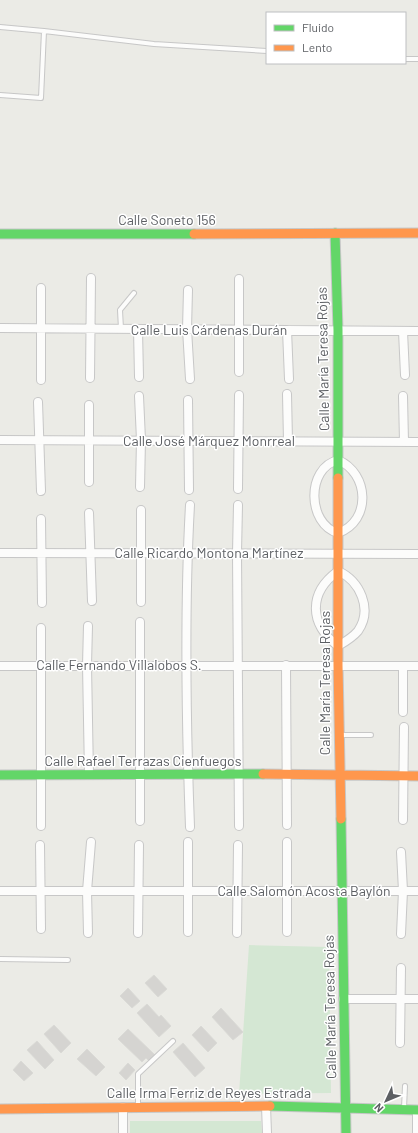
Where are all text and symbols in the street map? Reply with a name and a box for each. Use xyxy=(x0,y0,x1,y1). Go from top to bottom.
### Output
legend xyxy=(266,12,406,64)
text: Fluido xyxy=(302,20,334,34)
text: Lento xyxy=(302,40,332,54)
street label: Calle Soneto 156 xyxy=(118,211,216,228)
street label: Calle María Teresa Rojas xyxy=(313,286,332,431)
street label: Calle Luis Cárdenas Durán xyxy=(131,321,287,338)
street label: Calle José Márquez Monrreal xyxy=(123,432,295,449)
street label: Calle Ricardo Montona Martínez xyxy=(115,544,303,561)
street label: Calle María Teresa Rojas xyxy=(316,611,333,755)
street label: Calle Fernando Villalobos S. xyxy=(36,656,202,673)
street label: Calle Rafael Terrazas Cienfuegos xyxy=(45,752,242,769)
street label: Calle Salomón Acosta Baylón xyxy=(217,882,391,899)
street label: Calle María Teresa Rojas xyxy=(320,934,339,1079)
north arrow xyxy=(366,1081,406,1121)
street label: Calle Irma Ferriz de Reyes Estrada xyxy=(107,1084,311,1101)
text: N xyxy=(371,1101,386,1115)

